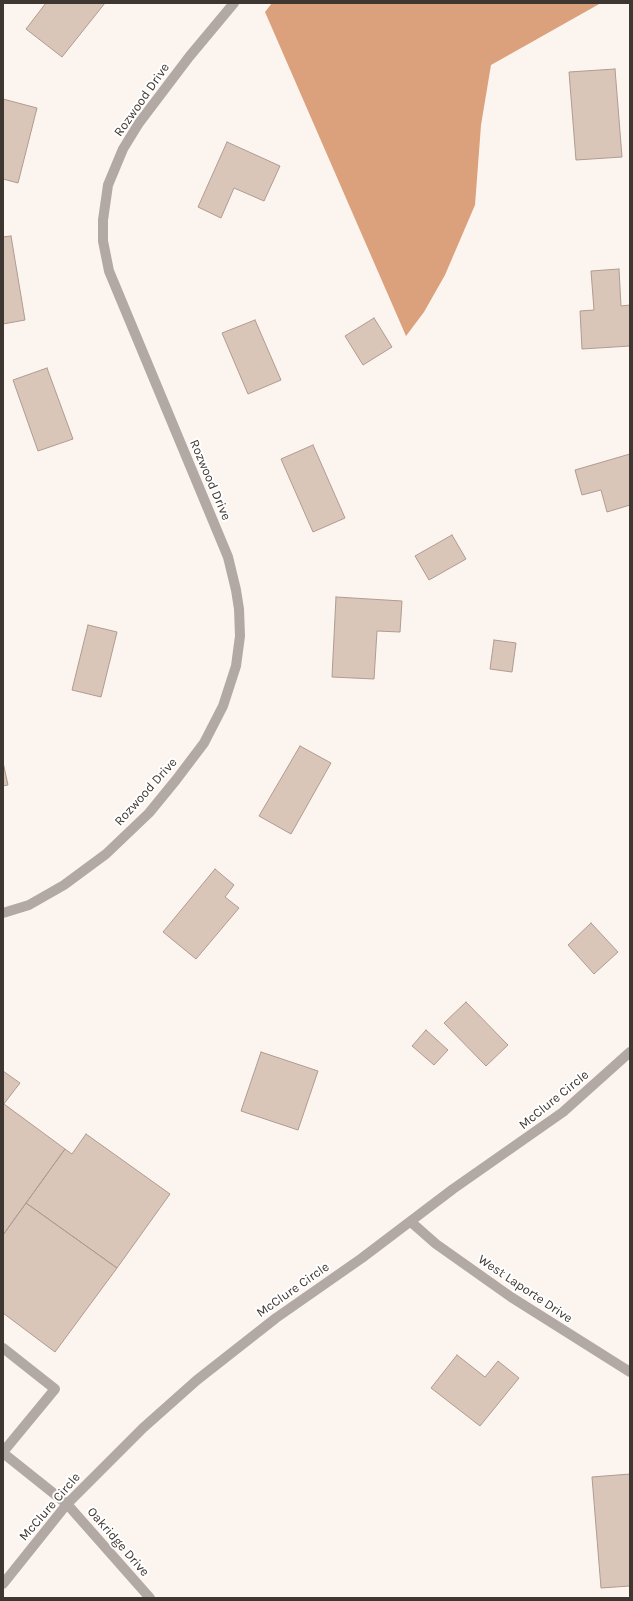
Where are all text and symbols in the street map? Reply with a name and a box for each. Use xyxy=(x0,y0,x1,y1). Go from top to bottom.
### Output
street label: Rozwood Drive xyxy=(111,60,173,140)
street label: Rozwood Drive xyxy=(186,437,234,523)
street label: Rozwood Drive xyxy=(111,755,181,829)
street label: McClure Circle xyxy=(516,1067,592,1133)
street label: West Laporte Drive xyxy=(475,1252,575,1326)
street label: McClure Circle xyxy=(254,1259,332,1321)
street label: McClure Circle xyxy=(16,1470,84,1544)
street label: Oakridge Drive xyxy=(84,1504,152,1580)

